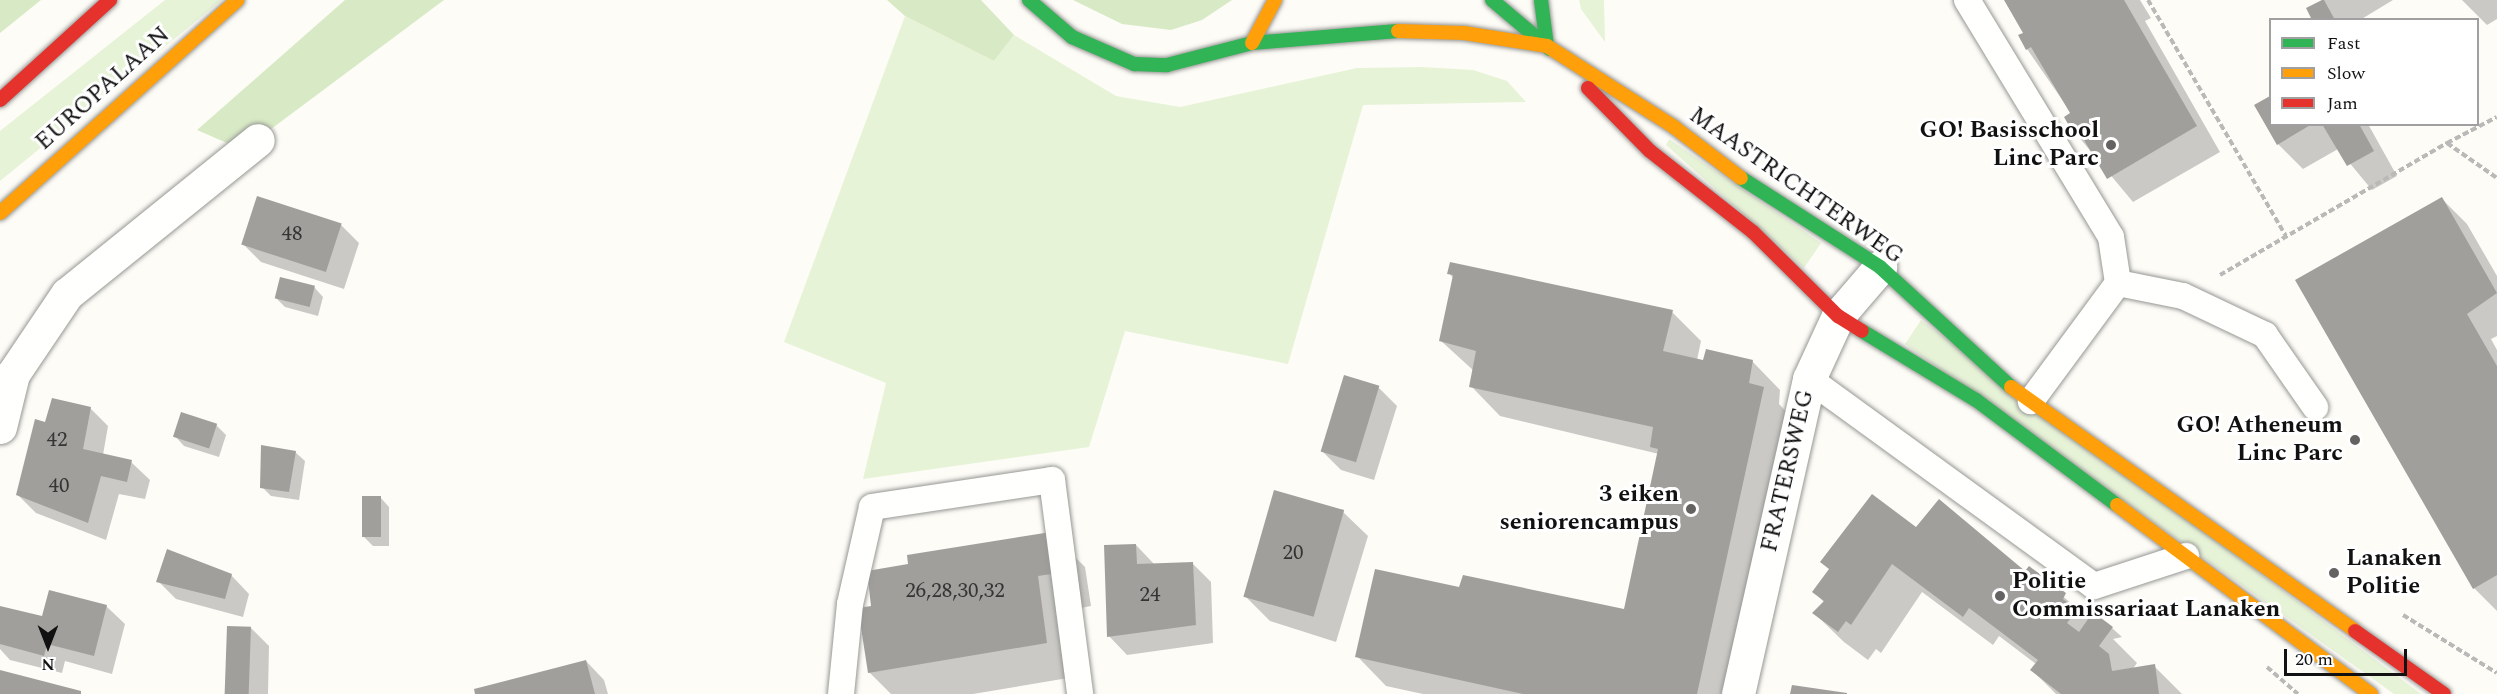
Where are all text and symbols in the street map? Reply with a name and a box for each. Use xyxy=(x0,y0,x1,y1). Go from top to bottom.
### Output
legend xyxy=(2269,18,2479,126)
street label: EUROPALAAN xyxy=(30,21,176,157)
text: Fast xyxy=(2327,30,2360,57)
text: Slow xyxy=(2327,60,2365,87)
text: Jam xyxy=(2327,90,2358,117)
street label: MAASTRICHTERWEG xyxy=(1683,101,1909,271)
place label: GO! Basisschool Linc Parc xyxy=(1920,117,2099,173)
marker: GO! Basisschool Linc Parc xyxy=(2104,138,2118,152)
house number: 48 xyxy=(282,221,302,247)
street label: FRATERSWEG xyxy=(1755,387,1821,555)
place label: GO! Atheneum Linc Parc xyxy=(2177,412,2343,468)
house number: 42 xyxy=(47,427,67,453)
marker: GO! Atheneum Linc Parc xyxy=(2348,433,2362,447)
house number: 40 xyxy=(49,473,69,499)
place label: 3 eiken seniorencampus xyxy=(1499,481,1679,537)
marker: 3 eiken seniorencampus xyxy=(1684,502,1698,516)
house number: 20 xyxy=(1283,540,1303,566)
place label: Lanaken Politie xyxy=(2346,545,2442,601)
marker: Lanaken Politie xyxy=(2327,566,2341,580)
place label: Politie Commissariaat Lanaken xyxy=(2012,568,2280,624)
house number: 26,28,30,32 xyxy=(905,578,1005,604)
house number: 24 xyxy=(1140,582,1160,608)
marker: Politie Commissariaat Lanaken xyxy=(1993,589,2007,603)
north arrow xyxy=(18,616,78,676)
scale bar xyxy=(2287,637,2410,675)
text: 20 m xyxy=(2295,646,2333,673)
text: N xyxy=(41,652,55,676)

